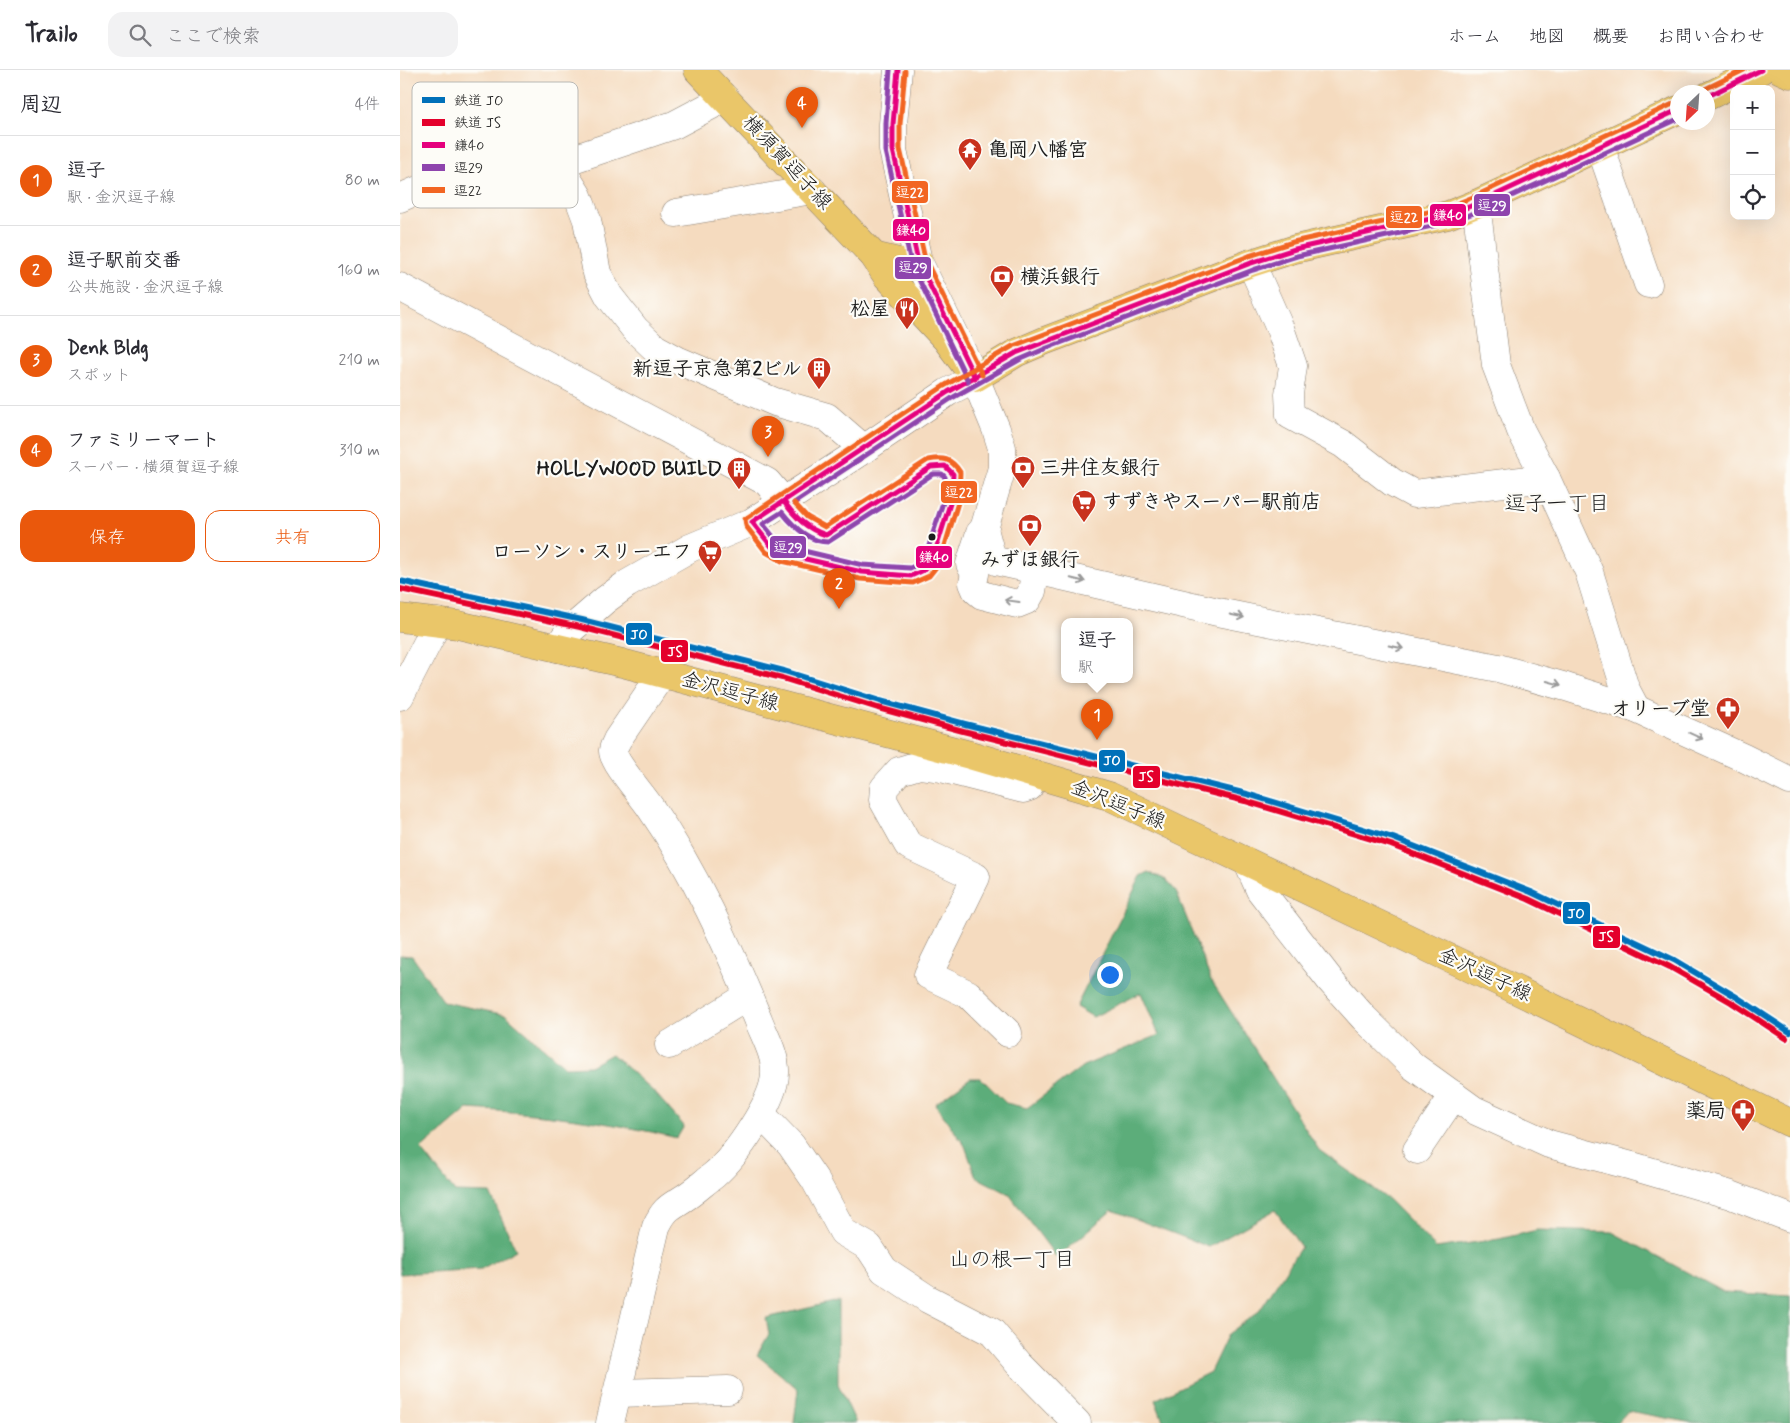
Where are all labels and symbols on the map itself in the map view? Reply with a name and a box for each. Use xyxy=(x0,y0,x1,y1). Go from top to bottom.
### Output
legend xyxy=(412,82,578,208)
north arrow xyxy=(1670,85,1715,130)
pin: 4 xyxy=(786,87,818,128)
text: 鉄道 JO xyxy=(454,92,503,110)
street label: 横須賀逗子線 xyxy=(736,110,838,216)
text: 鉄道 JS xyxy=(454,114,501,132)
text: 鎌40 xyxy=(454,137,484,155)
temple icon: 亀岡八幡宮 xyxy=(957,137,983,171)
place label: 亀岡八幡宮 xyxy=(988,137,1088,164)
text: 逗29 xyxy=(454,159,483,177)
line badge: 逗22 xyxy=(891,180,929,204)
text: 逗22 xyxy=(454,182,482,200)
text: 逗22 xyxy=(896,184,924,202)
line badge: 逗29 xyxy=(1473,193,1511,217)
text: 逗29 xyxy=(1477,197,1507,215)
line badge: 鎌40 xyxy=(1429,203,1467,227)
line badge: 逗22 xyxy=(1385,205,1423,229)
text: 鎌40 xyxy=(1433,207,1463,225)
text: 逗22 xyxy=(1390,209,1418,227)
line badge: 鎌40 xyxy=(892,218,930,242)
text: 鎌40 xyxy=(896,222,926,240)
line badge: 逗29 xyxy=(894,256,932,280)
text: 逗29 xyxy=(898,259,928,277)
bank icon: 横浜銀行 xyxy=(989,264,1015,298)
place label: 横浜銀行 xyxy=(1020,264,1100,291)
place label: 松屋 xyxy=(850,296,890,323)
restaurant icon: 松屋 xyxy=(894,296,920,330)
place label: 新逗子京急第2ビル xyxy=(633,356,802,383)
building icon: 新逗子京急第2ビル xyxy=(806,356,832,390)
pin: 3 xyxy=(752,416,784,457)
bank icon: 三井住友銀行 xyxy=(1010,455,1036,489)
place label: 三井住友銀行 xyxy=(1040,455,1160,482)
place label: HOLLYWOOD BUILD xyxy=(537,456,722,483)
building icon: HOLLYWOOD BUILD xyxy=(726,456,752,490)
line badge: 逗22 xyxy=(940,480,978,504)
text: 逗22 xyxy=(945,484,973,502)
supermarket icon: すずきやスーパー駅前店 xyxy=(1071,489,1097,523)
place label: すずきやスーパー駅前店 xyxy=(1102,489,1321,516)
district label: 逗子一丁目 xyxy=(1505,490,1610,518)
bank icon: みずほ銀行 xyxy=(1017,513,1043,547)
unlabelled marker xyxy=(927,532,937,542)
line badge: 逗29 xyxy=(769,535,807,559)
place label: ローソン・スリーエフ xyxy=(492,539,692,566)
supermarket icon: ローソン・スリーエフ xyxy=(697,539,723,573)
text: 逗29 xyxy=(773,539,803,557)
line badge: 鎌40 xyxy=(915,545,953,569)
place label: みずほ銀行 xyxy=(980,547,1080,574)
text: 鎌40 xyxy=(919,549,949,567)
pin: 2 xyxy=(823,568,855,609)
one-way arrow xyxy=(1070,576,1086,585)
one-way arrow xyxy=(1004,596,1020,606)
one-way arrow xyxy=(1228,612,1244,621)
line badge: JO xyxy=(625,622,653,646)
text: JO xyxy=(630,626,648,644)
line badge: JS xyxy=(660,639,689,663)
text: JS xyxy=(667,643,683,661)
one-way arrow xyxy=(1388,643,1404,653)
street label: 金沢逗子線 xyxy=(678,666,782,718)
one-way arrow xyxy=(1546,679,1562,689)
place label: オリーブ堂 xyxy=(1611,696,1710,723)
pharmacy icon: オリーブ堂 xyxy=(1715,696,1741,730)
pin: 1 xyxy=(1081,699,1113,740)
one-way arrow xyxy=(1688,732,1703,742)
line badge: JO xyxy=(1098,749,1126,773)
text: JO xyxy=(1103,752,1121,770)
line badge: JS xyxy=(1132,765,1161,789)
text: JS xyxy=(1138,768,1154,786)
street label: 金沢逗子線 xyxy=(1067,774,1169,836)
line badge: JO xyxy=(1562,901,1591,925)
text: JO xyxy=(1567,905,1585,923)
line badge: JS xyxy=(1592,925,1621,949)
text: JS xyxy=(1598,928,1614,946)
street label: 金沢逗子線 xyxy=(1434,942,1536,1008)
your location xyxy=(1097,962,1123,988)
place label: 薬局 xyxy=(1686,1098,1726,1125)
pharmacy icon: 薬局 xyxy=(1730,1098,1756,1132)
district label: 山の根一丁目 xyxy=(949,1246,1075,1274)

